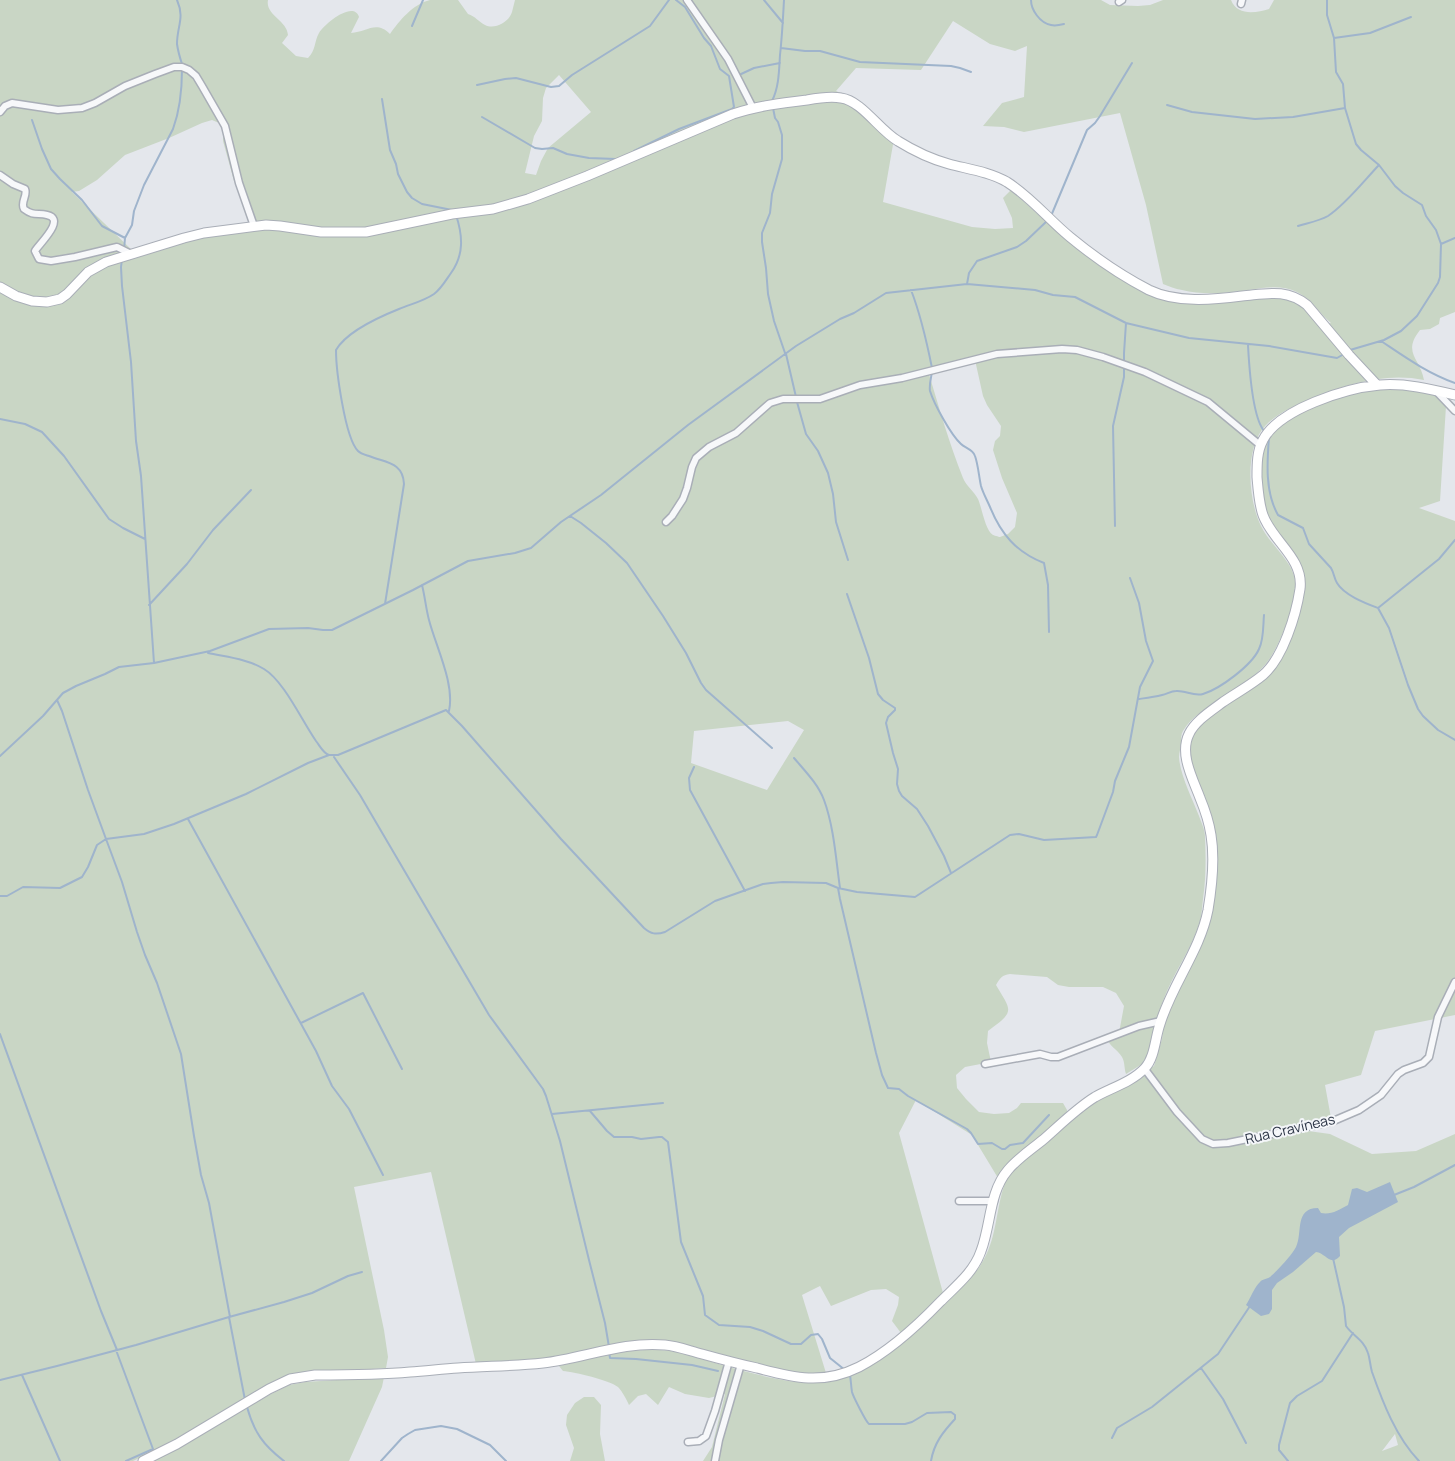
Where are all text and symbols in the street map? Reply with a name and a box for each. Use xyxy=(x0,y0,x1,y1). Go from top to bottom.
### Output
street label: Rua Cravíneas xyxy=(1243,1109,1337,1148)

